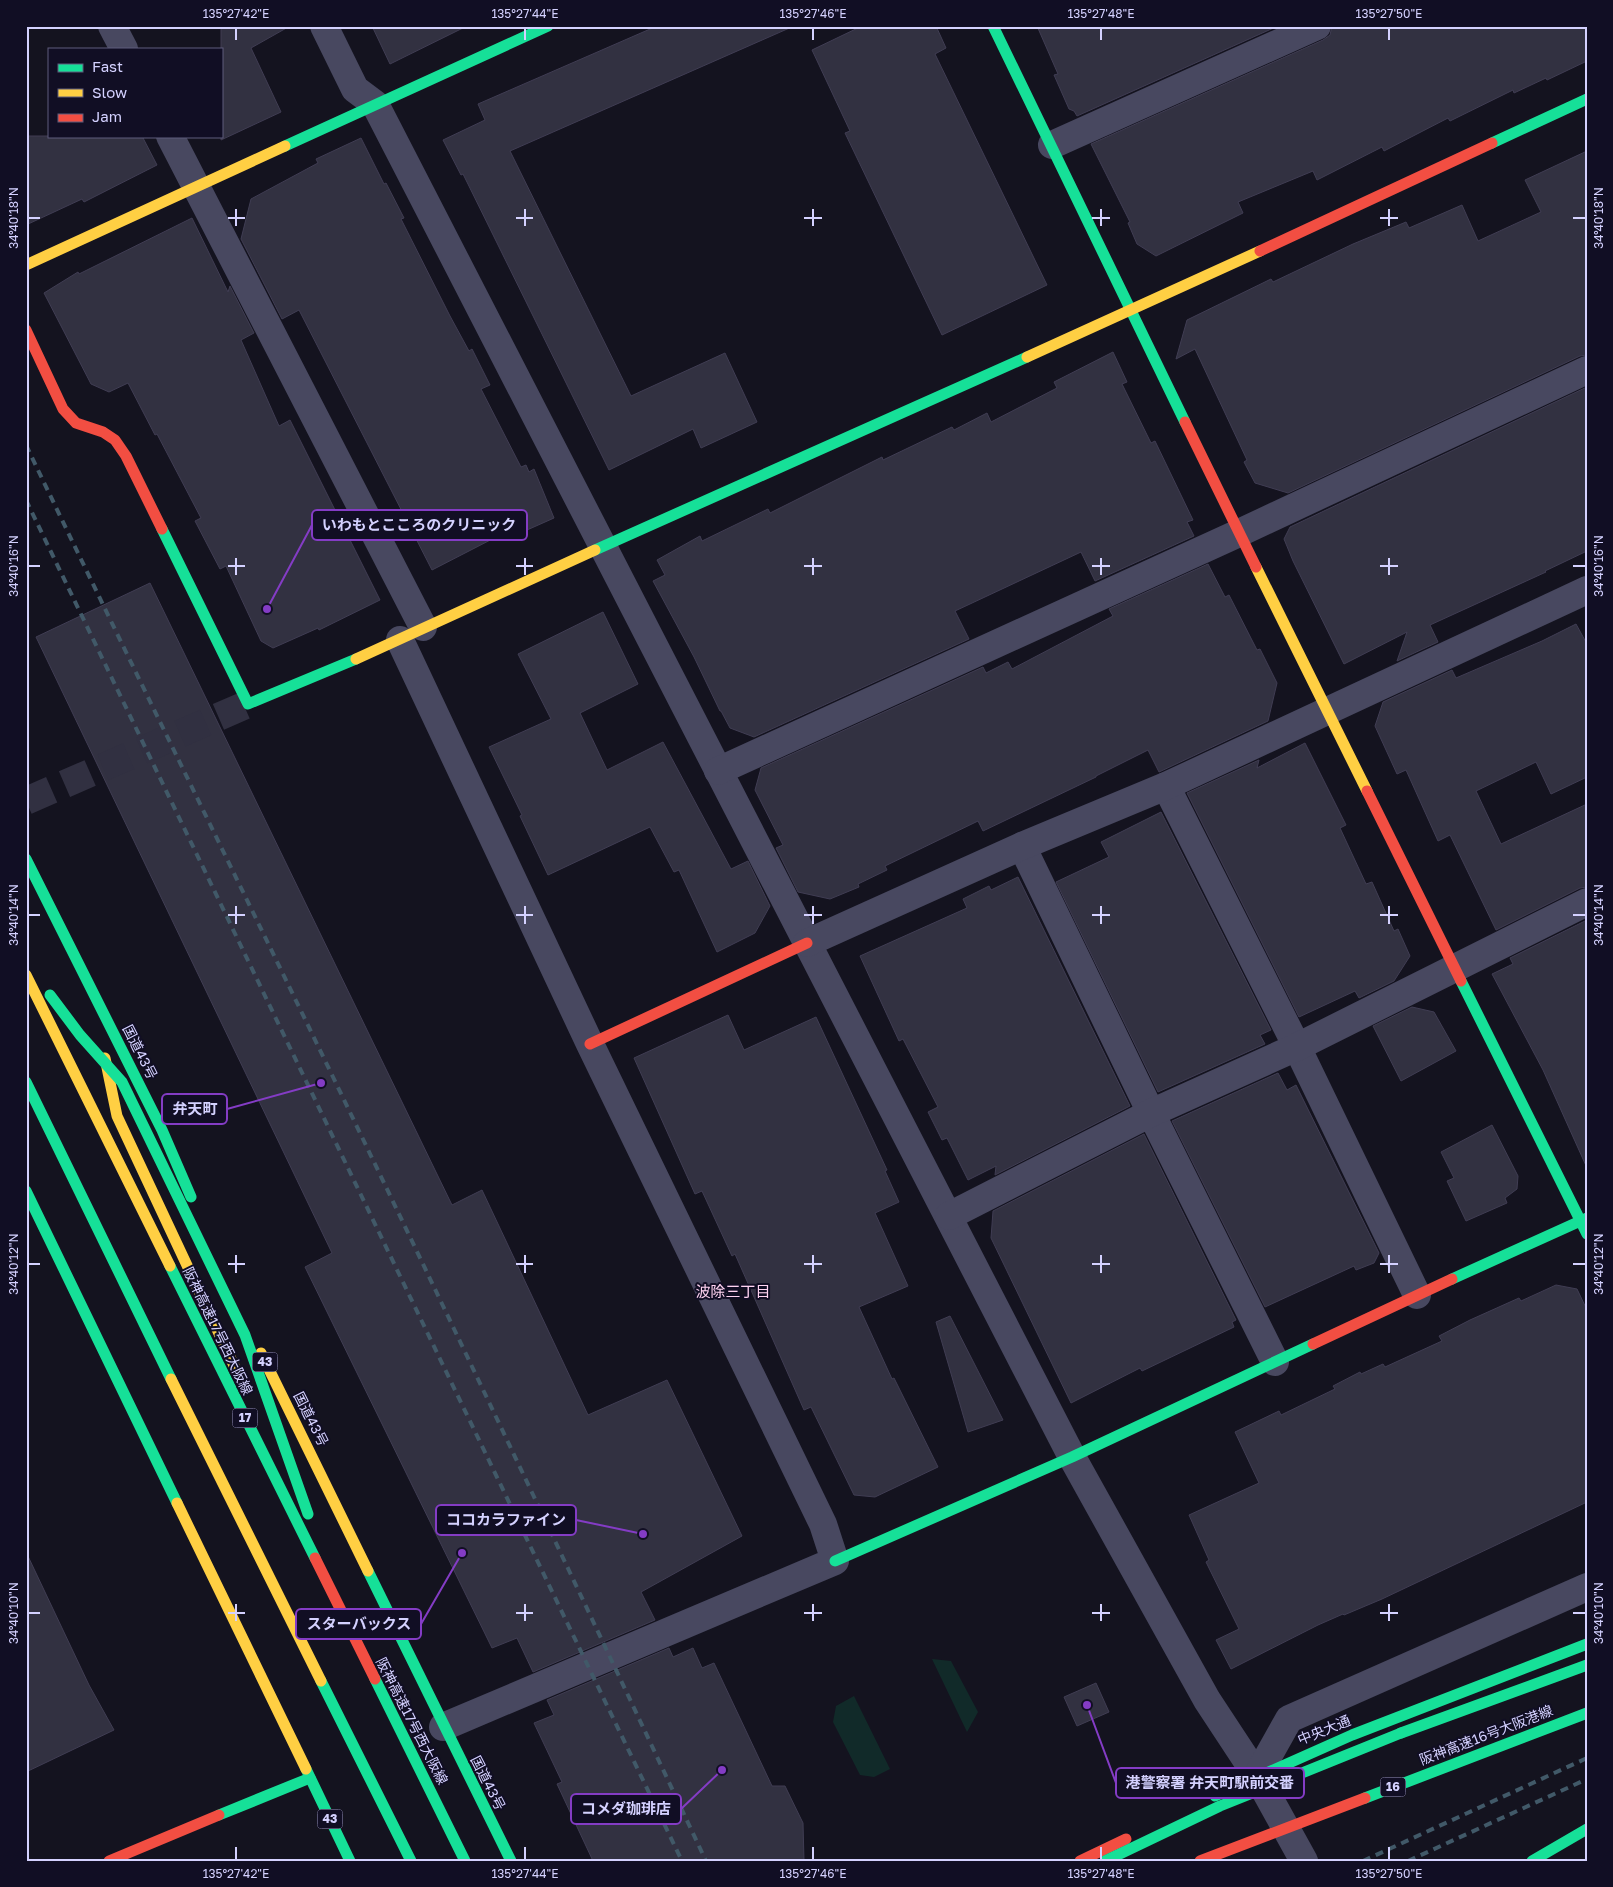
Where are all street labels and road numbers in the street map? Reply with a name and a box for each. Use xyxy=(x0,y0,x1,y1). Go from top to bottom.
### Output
street label: 国道43号 xyxy=(120,1022,161,1082)
street label: 阪神高速17号西大阪線 xyxy=(180,1264,257,1398)
road number: 43 xyxy=(252,1352,278,1371)
street label: 国道43号 xyxy=(291,1389,332,1449)
road number: 17 xyxy=(232,1409,258,1428)
street label: 阪神高速17号西大阪線 xyxy=(373,1654,452,1787)
street label: 阪神高速16号大阪港線 xyxy=(1417,1701,1555,1768)
street label: 中央大通 xyxy=(1295,1711,1353,1748)
street label: 国道43号 xyxy=(468,1753,509,1813)
road number: 16 xyxy=(1380,1778,1406,1796)
road number: 43 xyxy=(318,1810,342,1828)

